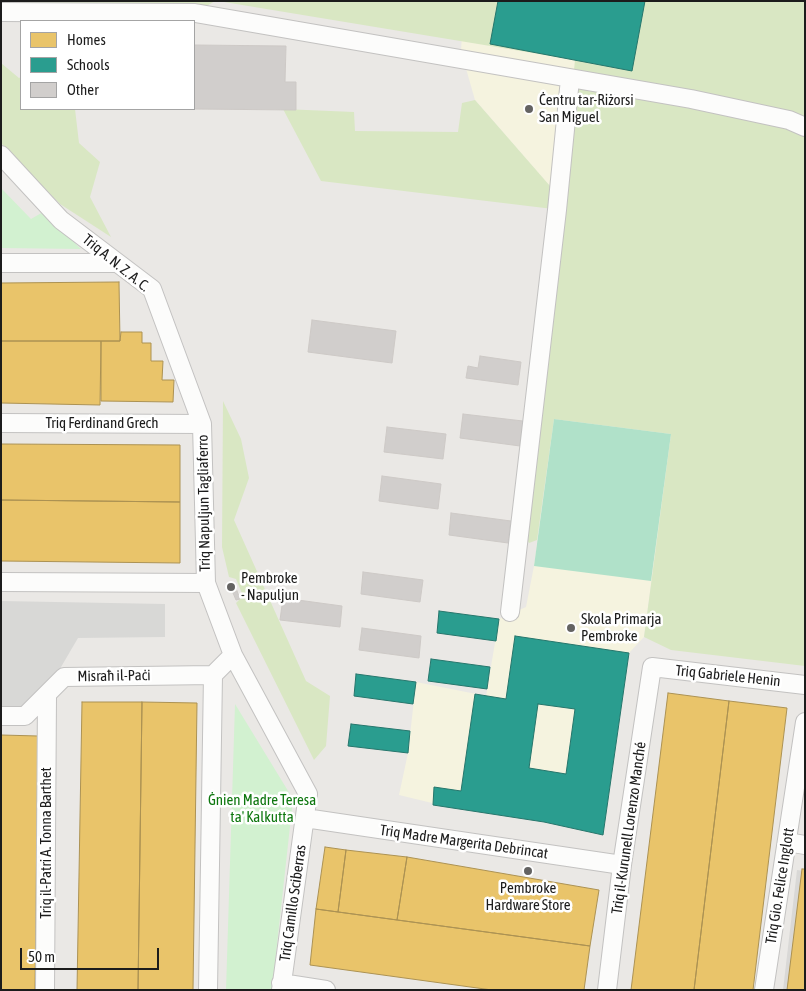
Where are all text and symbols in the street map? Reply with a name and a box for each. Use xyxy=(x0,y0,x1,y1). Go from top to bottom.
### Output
legend xyxy=(20,20,195,110)
text: Homes xyxy=(67,31,106,48)
text: Schools xyxy=(67,56,110,73)
text: Other xyxy=(67,81,99,98)
place label: Ċentru tar-Riżorsi San Miguel xyxy=(539,91,634,126)
marker: Ċentru tar-Riżorsi San Miguel xyxy=(523,103,535,115)
street label: Triq A. N. Z. A. C. xyxy=(79,230,153,296)
street label: Triq Ferdinand Grech xyxy=(46,414,158,432)
street label: Triq Napuljun Tagliaferro xyxy=(194,434,214,572)
place label: Pembroke - Napuljun xyxy=(241,569,299,604)
marker: Pembroke - Napuljun xyxy=(225,581,237,593)
place label: Skola Primarja Pembroke xyxy=(581,610,662,645)
marker: Skola Primarja Pembroke xyxy=(565,622,577,634)
street label: Triq Gabriele Henin xyxy=(675,662,781,690)
street label: Misraħ il-Paċi xyxy=(77,666,151,686)
street label: Triq il-Kurunell Lorenzo Manché xyxy=(608,741,650,915)
street label: Triq il-Patri A. Tonna Barthet xyxy=(37,767,55,919)
park label: Ġnien Madre Teresa ta' Kalkutta xyxy=(208,791,316,826)
street label: Triq Madre Margerita Debrincat xyxy=(379,821,549,863)
street label: Triq Gio. Felice Inglott xyxy=(762,827,798,945)
street label: Triq Camillo Sciberras xyxy=(276,843,310,963)
marker: Pembroke Hardware Store xyxy=(522,865,534,877)
place label: Pembroke Hardware Store xyxy=(485,879,571,914)
scale bar xyxy=(22,938,161,970)
text: 50 m xyxy=(28,948,55,965)

